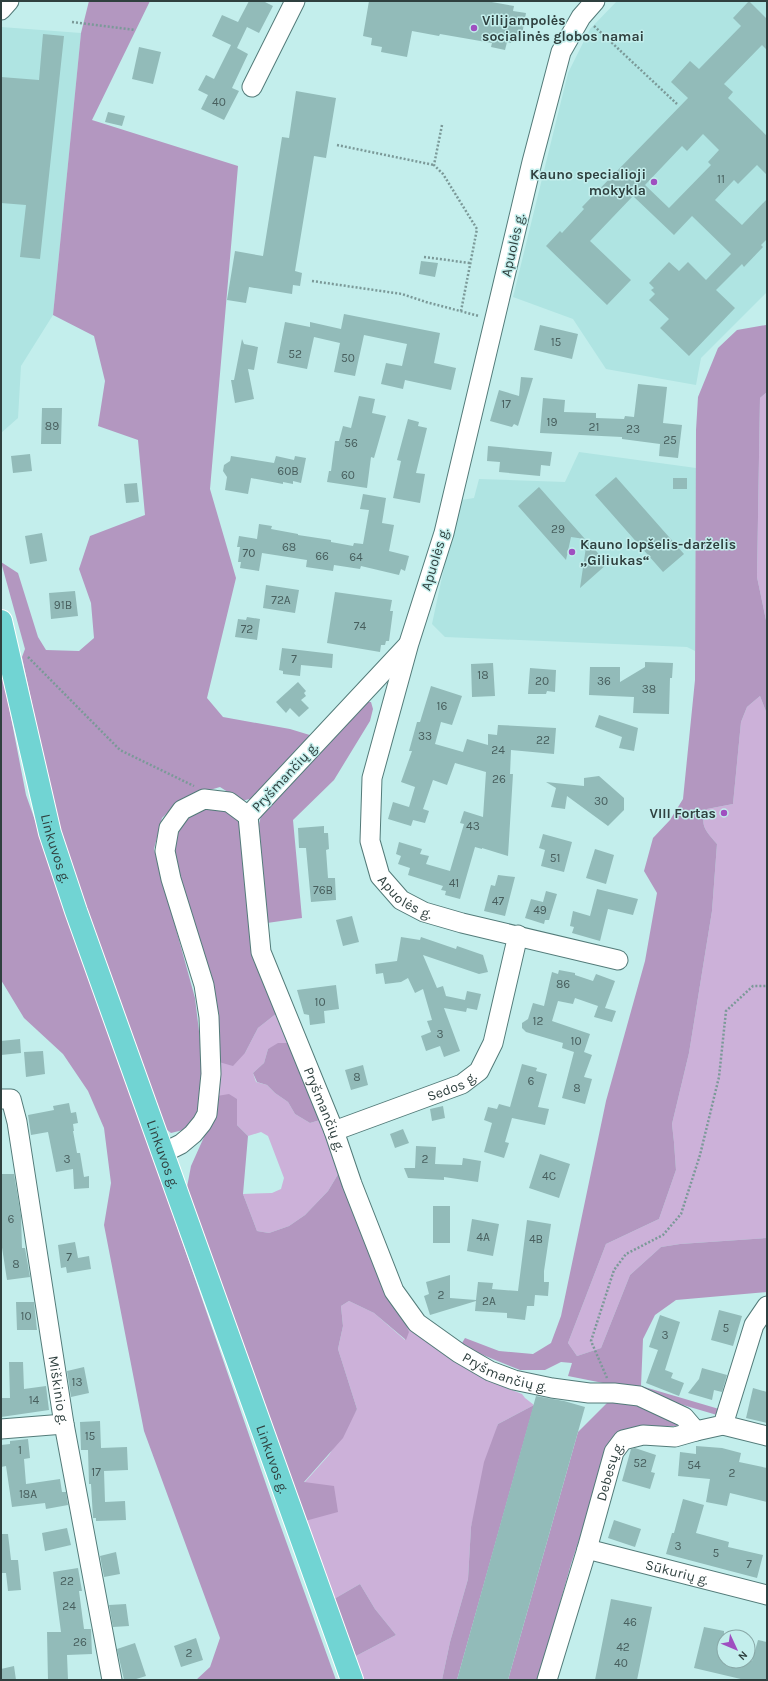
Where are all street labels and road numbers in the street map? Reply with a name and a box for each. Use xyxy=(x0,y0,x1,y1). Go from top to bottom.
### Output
street label: Apuolės g. xyxy=(497,211,529,278)
street label: Apuolės g. xyxy=(417,525,453,592)
street label: Pryšmančių g. xyxy=(248,738,322,816)
street label: Linkuvos g. xyxy=(37,812,75,886)
street label: Apuolės g. xyxy=(374,871,435,923)
street label: Pryšmančių g. xyxy=(300,1064,349,1154)
street label: Sedos g. xyxy=(425,1067,480,1105)
street label: Linkuvos g. xyxy=(143,1118,183,1191)
street label: Pryšmančių g. xyxy=(460,1348,549,1395)
street label: Miškinio g. xyxy=(45,1354,73,1426)
street label: Linkuvos g. xyxy=(253,1423,293,1496)
street label: Debesų g. xyxy=(592,1438,628,1503)
street label: Sūkurių g. xyxy=(644,1556,711,1588)

